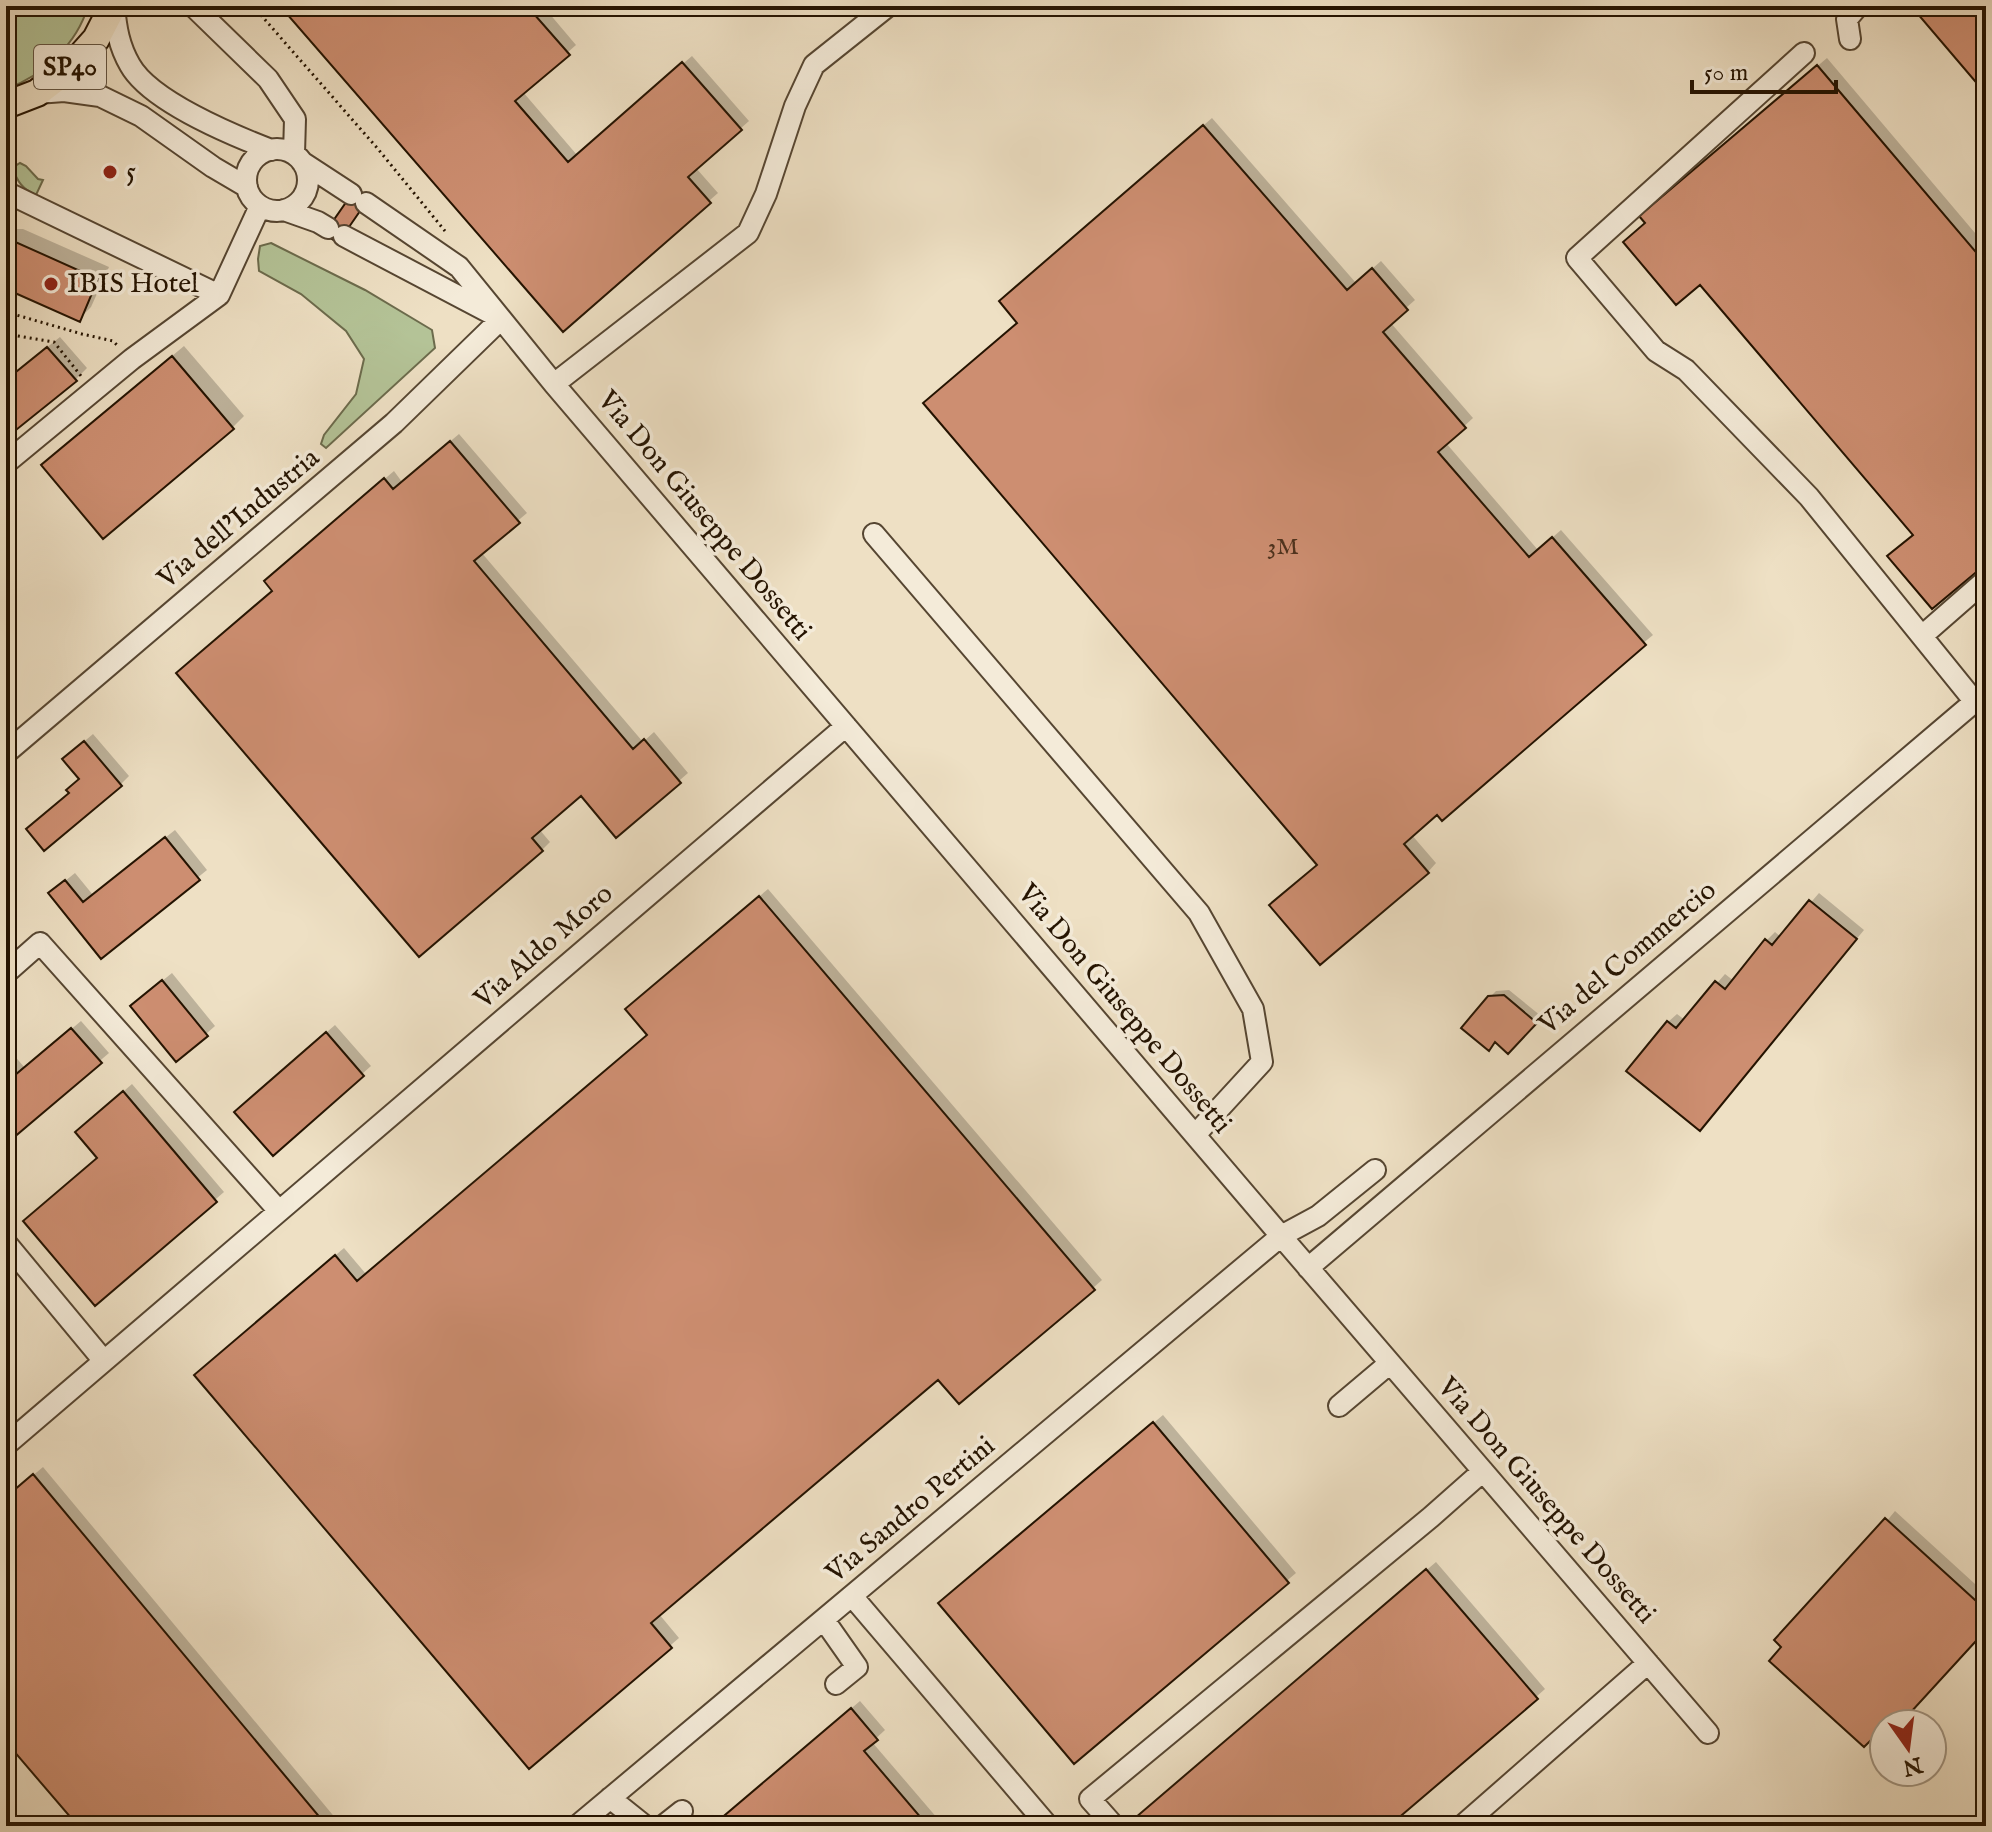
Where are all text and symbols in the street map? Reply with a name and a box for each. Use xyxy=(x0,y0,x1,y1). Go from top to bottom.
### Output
scale bar xyxy=(1692,44,1836,94)
road number: SP40 xyxy=(34,45,106,89)
text: 50 m xyxy=(1704,58,1748,89)
place label: 5 xyxy=(126,155,136,190)
marker: 5 xyxy=(101,163,119,181)
place label: IBIS Hotel xyxy=(67,267,199,302)
marker: IBIS Hotel xyxy=(42,275,60,293)
street label: Via Don Giuseppe Dossetti xyxy=(589,383,819,648)
street label: Via dell’Industria xyxy=(150,440,328,598)
house number: 3M xyxy=(1267,532,1299,563)
street label: Via del Commercio xyxy=(1531,873,1724,1043)
street label: Via Don Giuseppe Dossetti xyxy=(1009,876,1239,1141)
street label: Via Aldo Moro xyxy=(466,877,621,1018)
street label: Via Don Giuseppe Dossetti xyxy=(1429,1370,1663,1632)
street label: Via Sandro Pertini xyxy=(818,1429,1003,1592)
north arrow xyxy=(1868,1708,1948,1788)
text: N xyxy=(1900,1749,1926,1781)

